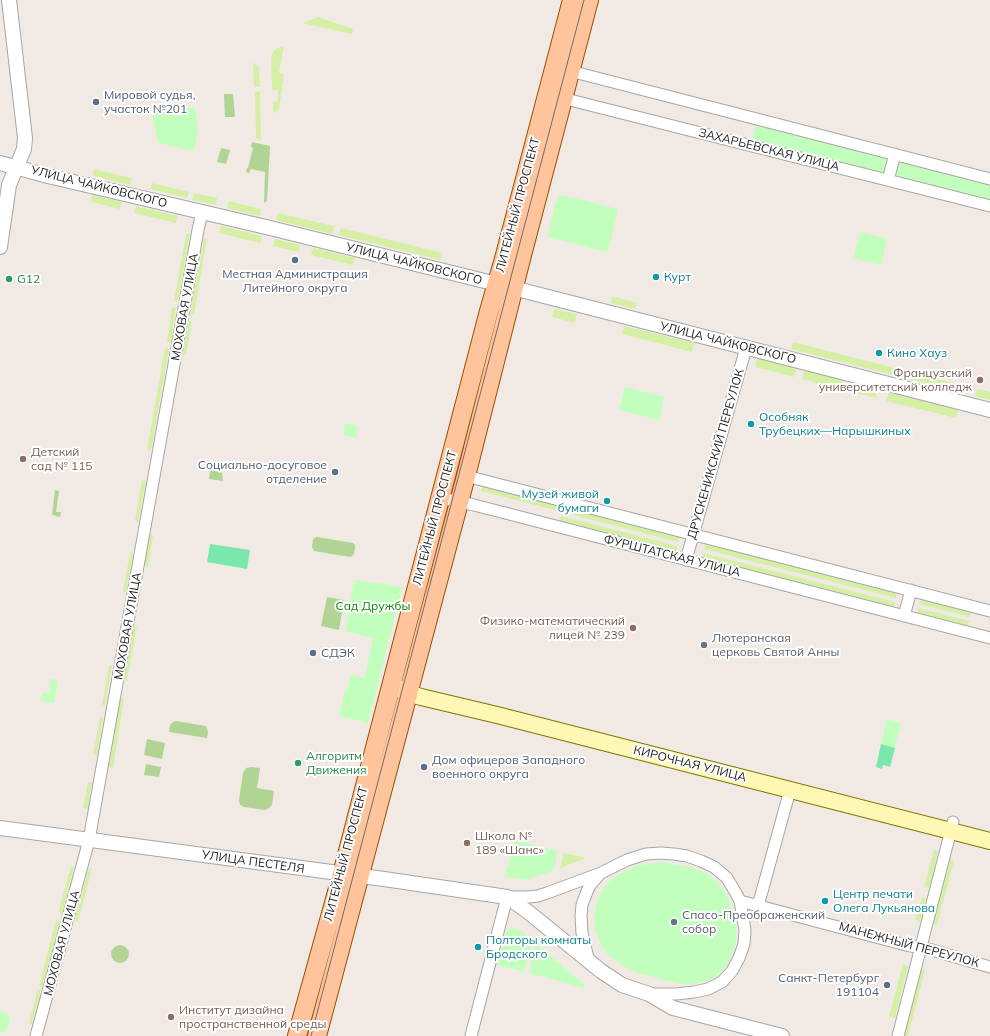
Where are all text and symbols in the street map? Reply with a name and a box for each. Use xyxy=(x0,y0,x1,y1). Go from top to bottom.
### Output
place label: Мировой судья, участок №201 xyxy=(104,88,195,116)
marker: Мировой судья, участок №201 xyxy=(91,97,101,107)
street label: ЗАХАРЬЕВСКАЯ УЛИЦА xyxy=(697,126,841,174)
street label: ЛИТЕЙНЫЙ ПРОСПЕКТ xyxy=(493,136,543,274)
street label: УЛИЦА ЧАЙКОВСКОГО xyxy=(29,163,169,211)
street label: УЛИЦА ЧАЙКОВСКОГО xyxy=(344,240,484,288)
street label: МОХОВАЯ УЛИЦА xyxy=(168,252,202,362)
marker: Местная Администрация Литейного округа xyxy=(290,255,300,265)
place label: Местная Администрация Литейного округа xyxy=(222,267,368,295)
place label: Курт xyxy=(664,270,691,284)
place label: G12 xyxy=(17,272,40,286)
marker: Курт xyxy=(651,272,661,282)
marker: G12 xyxy=(4,274,14,284)
street label: УЛИЦА ЧАЙКОВСКОГО xyxy=(658,319,798,367)
place label: Кино Хауз xyxy=(887,346,947,360)
marker: Кино Хауз xyxy=(874,348,884,358)
place label: Французский университетский колледж xyxy=(819,366,972,394)
street label: ДРУСКЕНИКСКИЙ ПЕРЕУЛОК xyxy=(685,367,747,541)
marker: Французский университетский колледж xyxy=(975,375,985,385)
place label: Особняк Трубецких—Нарышкиных xyxy=(759,410,911,438)
marker: Особняк Трубецких—Нарышкиных xyxy=(746,419,756,429)
place label: Детский сад № 115 xyxy=(31,445,93,473)
street label: ЛИТЕЙНЫЙ ПРОСПЕКТ xyxy=(410,449,460,587)
marker: Детский сад № 115 xyxy=(18,454,28,464)
place label: Социально-досуговое отделение xyxy=(198,458,327,486)
marker: Социально-досуговое отделение xyxy=(330,467,340,477)
place label: Музей живой бумаги xyxy=(522,487,599,515)
marker: Музей живой бумаги xyxy=(602,496,612,506)
street label: ФУРШТАТСКАЯ УЛИЦА xyxy=(602,532,742,580)
street label: МОХОВАЯ УЛИЦА xyxy=(111,571,145,681)
park label: Сад Дружбы xyxy=(336,599,410,613)
place label: Физико-математический лицей № 239 xyxy=(480,614,625,642)
marker: Физико-математический лицей № 239 xyxy=(628,623,638,633)
place label: Лютеранская церковь Святой Анны xyxy=(712,631,839,659)
marker: Лютеранская церковь Святой Анны xyxy=(699,640,709,650)
place label: СДЭК xyxy=(321,646,355,660)
marker: СДЭК xyxy=(308,648,318,658)
street label: КИРОЧНАЯ УЛИЦА xyxy=(632,743,748,785)
place label: Алгоритм Движения xyxy=(306,749,367,777)
place label: Дом офицеров Западного военного округа xyxy=(432,753,585,781)
marker: Алгоритм Движения xyxy=(293,758,303,768)
marker: Дом офицеров Западного военного округа xyxy=(419,762,429,772)
street label: ЛИТЕЙНЫЙ ПРОСПЕКТ xyxy=(321,785,371,923)
place label: Школа № 189 «Шанс» xyxy=(475,829,544,857)
marker: Школа № 189 «Шанс» xyxy=(462,838,472,848)
street label: УЛИЦА ПЕСТЕЛЯ xyxy=(201,848,305,876)
place label: Центр печати Олега Лукьянова xyxy=(833,887,935,915)
street label: МОХОВАЯ УЛИЦА xyxy=(41,889,83,997)
marker: Центр печати Олега Лукьянова xyxy=(820,896,830,906)
place label: Спасо-Преображенский собор xyxy=(682,908,825,936)
marker: Спасо-Преображенский собор xyxy=(669,917,679,927)
street label: МАНЕЖНЫЙ ПЕРЕУЛОК xyxy=(837,919,981,971)
place label: Полторы комнаты Бродского xyxy=(486,933,591,961)
marker: Полторы комнаты Бродского xyxy=(473,942,483,952)
place label: Санкт-Петербург 191104 xyxy=(778,971,879,999)
marker: Санкт-Петербург 191104 xyxy=(882,980,892,990)
place label: Институт дизайна пространственной среды xyxy=(179,1003,326,1031)
marker: Институт дизайна пространственной среды xyxy=(166,1012,176,1022)

